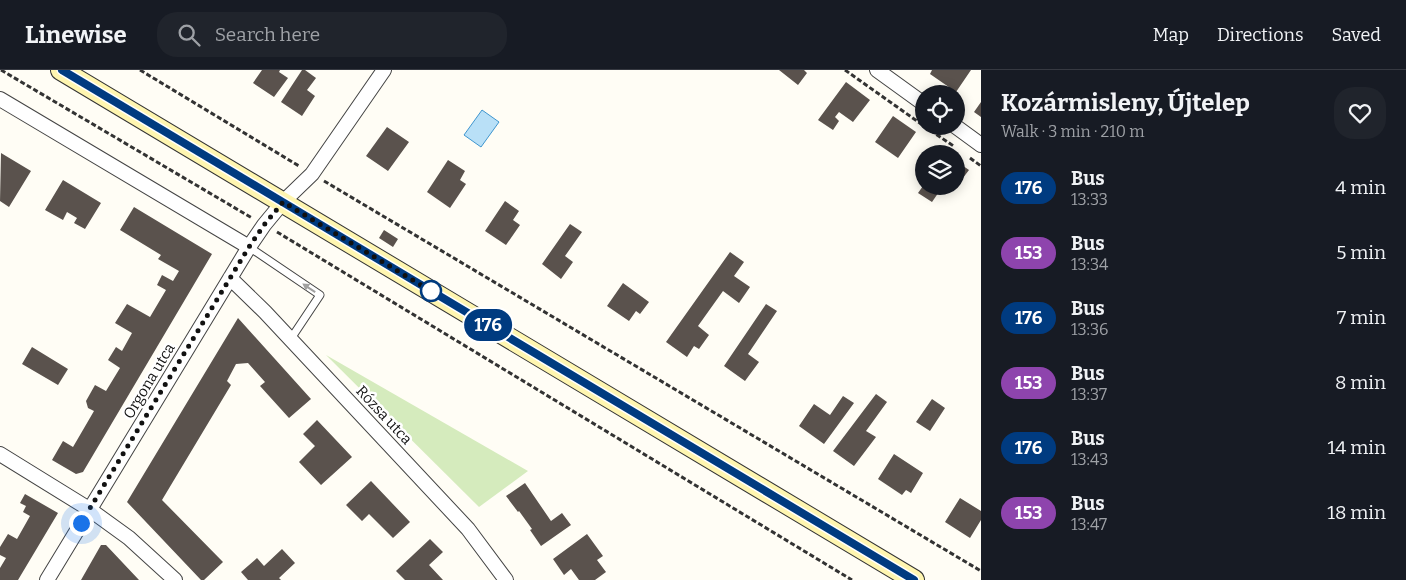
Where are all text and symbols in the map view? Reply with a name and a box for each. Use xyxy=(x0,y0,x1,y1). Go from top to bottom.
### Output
search box xyxy=(157,12,507,57)
text: Linewise xyxy=(25,21,127,49)
icon: search xyxy=(175,21,203,49)
text: Search here xyxy=(215,23,320,46)
text: Map xyxy=(1153,24,1189,46)
text: Directions xyxy=(1217,24,1304,46)
text: Saved xyxy=(1332,24,1381,46)
map controls xyxy=(915,85,965,195)
button: locate xyxy=(915,85,965,135)
button: heart xyxy=(1334,87,1386,139)
text: Kozármisleny, Újtelep xyxy=(1001,89,1250,117)
text: Walk · 3 min · 210 m xyxy=(1001,122,1144,141)
button: layers xyxy=(915,145,965,195)
text: Bus xyxy=(1071,167,1105,190)
text: 4 min xyxy=(1335,176,1386,199)
text: 176 xyxy=(1015,177,1042,199)
text: 13:33 xyxy=(1071,190,1108,209)
text: Bus xyxy=(1071,232,1105,255)
text: 5 min xyxy=(1336,241,1386,264)
text: 153 xyxy=(1015,242,1042,264)
text: 13:34 xyxy=(1071,255,1108,274)
unlabelled marker xyxy=(420,280,442,302)
one-way arrow xyxy=(302,283,316,293)
text: Bus xyxy=(1071,297,1105,320)
text: 7 min xyxy=(1337,306,1386,329)
text: 176 xyxy=(1015,307,1042,329)
line badge: 176 xyxy=(459,309,517,341)
text: 176 xyxy=(474,314,502,336)
text: 13:36 xyxy=(1071,320,1109,339)
street label: Orgona utca xyxy=(119,340,179,422)
text: Bus xyxy=(1071,362,1105,385)
text: 8 min xyxy=(1335,371,1386,394)
text: 153 xyxy=(1015,372,1042,394)
street label: Rózsa utca xyxy=(352,382,416,448)
text: 13:37 xyxy=(1071,385,1107,404)
text: Bus xyxy=(1071,427,1105,450)
text: 14 min xyxy=(1328,436,1386,459)
text: 176 xyxy=(1015,437,1042,459)
text: 13:43 xyxy=(1071,450,1108,469)
text: Bus xyxy=(1071,492,1105,515)
text: 18 min xyxy=(1327,501,1386,524)
text: 153 xyxy=(1015,502,1042,524)
your location xyxy=(69,511,94,536)
text: 13:47 xyxy=(1071,515,1107,534)

